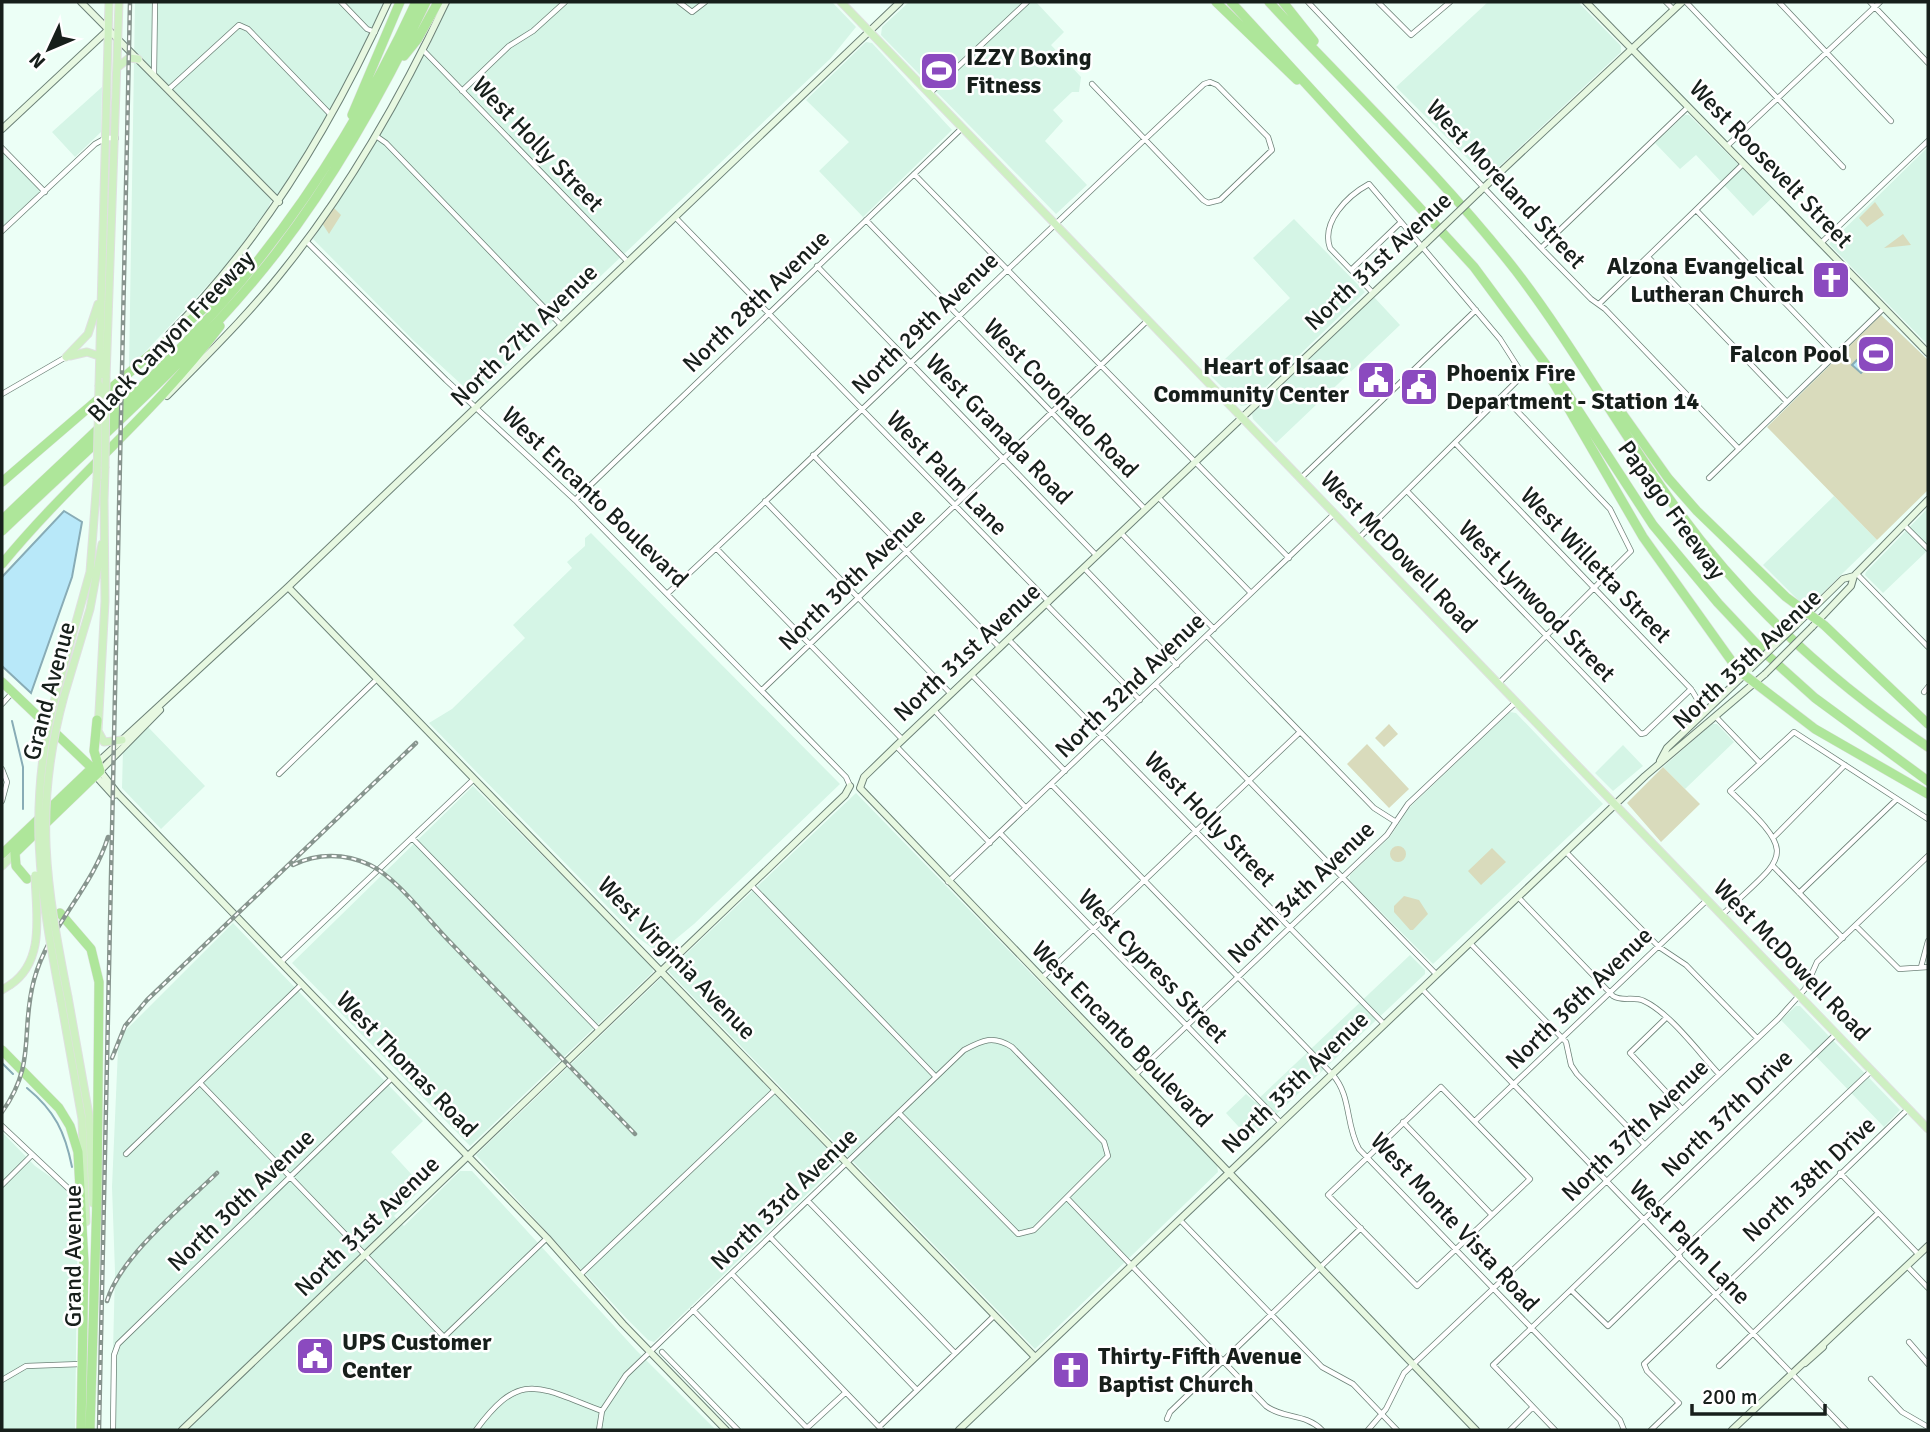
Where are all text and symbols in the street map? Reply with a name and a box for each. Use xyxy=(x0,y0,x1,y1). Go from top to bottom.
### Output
north arrow xyxy=(14,14,84,84)
place label: IZZY Boxing Fitness xyxy=(966,42,1092,100)
text: N xyxy=(24,47,51,73)
sports icon: IZZY Boxing Fitness xyxy=(918,50,960,92)
street label: West Holly Street xyxy=(466,70,610,218)
street label: West Roosevelt Street xyxy=(1683,74,1859,254)
street label: West Moreland Street xyxy=(1420,93,1592,275)
street label: North 31st Avenue xyxy=(1298,185,1458,337)
street label: North 28th Avenue xyxy=(676,223,836,379)
street label: Black Canyon Freeway xyxy=(81,244,261,428)
street label: North 29th Avenue xyxy=(845,245,1005,401)
place label: Alzona Evangelical Lutheran Church xyxy=(1607,251,1804,309)
street label: North 27th Avenue xyxy=(444,257,604,413)
church icon: Alzona Evangelical Lutheran Church xyxy=(1810,259,1852,301)
street label: West Coronado Road xyxy=(977,312,1145,484)
sports icon: Falcon Pool xyxy=(1855,333,1897,375)
place label: Falcon Pool xyxy=(1729,339,1849,369)
street label: West Granada Road xyxy=(919,347,1079,511)
place label: Heart of Isaac Community Center xyxy=(1154,351,1349,409)
place label: Phoenix Fire Department - Station 14 xyxy=(1446,358,1699,416)
public building icon: Heart of Isaac Community Center xyxy=(1355,359,1397,401)
public building icon: Phoenix Fire Department - Station 14 xyxy=(1398,366,1440,408)
street label: West Encanto Boulevard xyxy=(495,400,695,594)
street label: West Palm Lane xyxy=(880,404,1014,542)
street label: Papago Freeway xyxy=(1611,435,1733,585)
street label: West McDowell Road xyxy=(1314,465,1484,639)
street label: West Willetta Street xyxy=(1514,481,1678,649)
street label: North 30th Avenue xyxy=(772,501,932,657)
street label: West Lynwood Street xyxy=(1452,514,1622,688)
street label: North 31st Avenue xyxy=(887,576,1047,728)
street label: North 35th Avenue xyxy=(1666,582,1828,736)
street label: North 32nd Avenue xyxy=(1049,606,1211,764)
street label: Grand Avenue xyxy=(16,618,82,764)
street label: West Holly Street xyxy=(1138,745,1282,893)
street label: North 34th Avenue xyxy=(1221,814,1381,970)
street label: West Virginia Avenue xyxy=(591,870,763,1046)
street label: West McDowell Road xyxy=(1707,873,1877,1047)
street label: West Cypress Street xyxy=(1072,882,1234,1050)
street label: North 36th Avenue xyxy=(1499,920,1659,1076)
street label: West Encanto Boulevard xyxy=(1025,934,1219,1134)
street label: West Thomas Road xyxy=(330,985,484,1143)
street label: North 35th Avenue xyxy=(1215,1004,1375,1160)
street label: North 37th Drive xyxy=(1655,1043,1799,1183)
street label: North 37th Avenue xyxy=(1555,1052,1715,1208)
street label: North 38th Drive xyxy=(1736,1110,1882,1248)
street label: North 33rd Avenue xyxy=(704,1121,864,1277)
street label: North 30th Avenue xyxy=(161,1122,321,1278)
street label: West Monte Vista Road xyxy=(1364,1126,1546,1318)
street label: North 31st Avenue xyxy=(288,1149,446,1303)
street label: West Palm Lane xyxy=(1623,1173,1757,1311)
street label: Grand Avenue xyxy=(58,1185,88,1327)
place label: UPS Customer Center xyxy=(342,1327,492,1385)
public building icon: UPS Customer Center xyxy=(294,1335,336,1377)
place label: Thirty-Fifth Avenue Baptist Church xyxy=(1098,1341,1302,1399)
church icon: Thirty-Fifth Avenue Baptist Church xyxy=(1050,1349,1092,1391)
scale bar xyxy=(1692,1372,1825,1416)
text: 200 m xyxy=(1702,1384,1757,1410)

